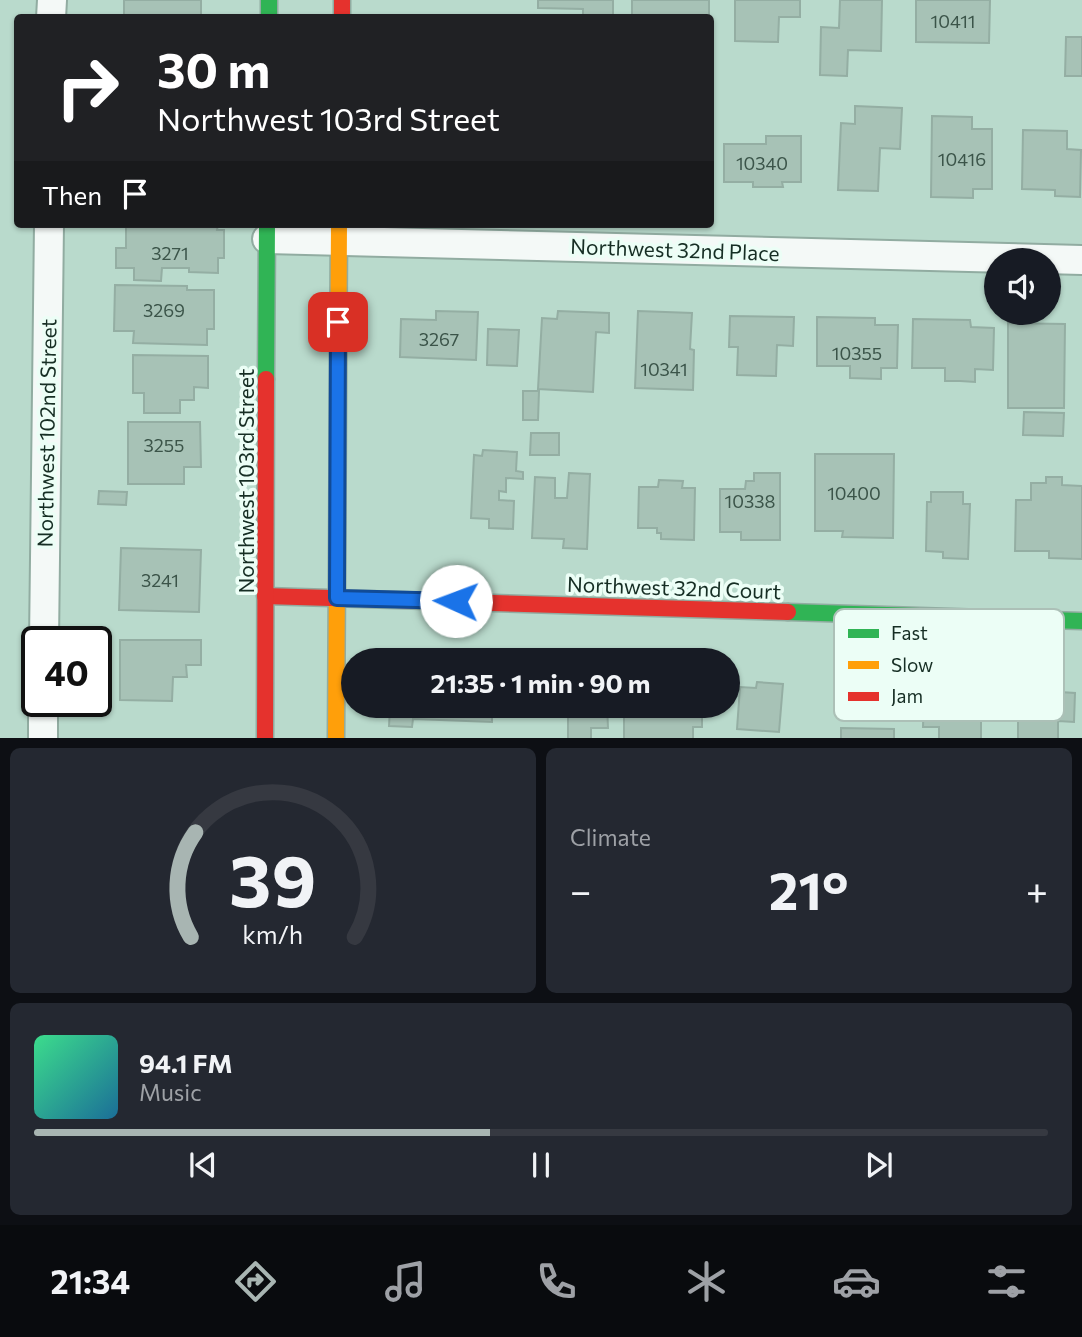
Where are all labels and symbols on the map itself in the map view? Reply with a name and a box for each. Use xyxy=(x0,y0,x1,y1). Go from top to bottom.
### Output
house number: 10411 xyxy=(930,10,976,32)
house number: 10416 xyxy=(938,148,986,170)
house number: 10340 xyxy=(736,152,788,174)
street label: Northwest 32nd Place xyxy=(570,233,780,265)
house number: 3271 xyxy=(151,242,189,264)
pin xyxy=(308,292,368,352)
house number: 3269 xyxy=(143,299,185,321)
street label: Northwest 102nd Street xyxy=(32,318,60,548)
house number: 3267 xyxy=(419,328,459,350)
house number: 10355 xyxy=(832,342,882,364)
house number: 10341 xyxy=(640,358,688,380)
street label: Northwest 103rd Street xyxy=(233,369,258,593)
house number: 3255 xyxy=(144,434,184,456)
house number: 10400 xyxy=(827,482,881,504)
house number: 10338 xyxy=(725,490,775,512)
position arrow xyxy=(419,564,493,638)
house number: 3241 xyxy=(141,569,179,591)
street label: Northwest 32nd Court xyxy=(567,571,781,603)
legend xyxy=(834,609,1064,721)
text: Fast xyxy=(891,621,928,644)
speed limit sign: 40 xyxy=(21,626,112,717)
text: Slow xyxy=(891,653,933,676)
text: Jam xyxy=(891,684,923,707)

